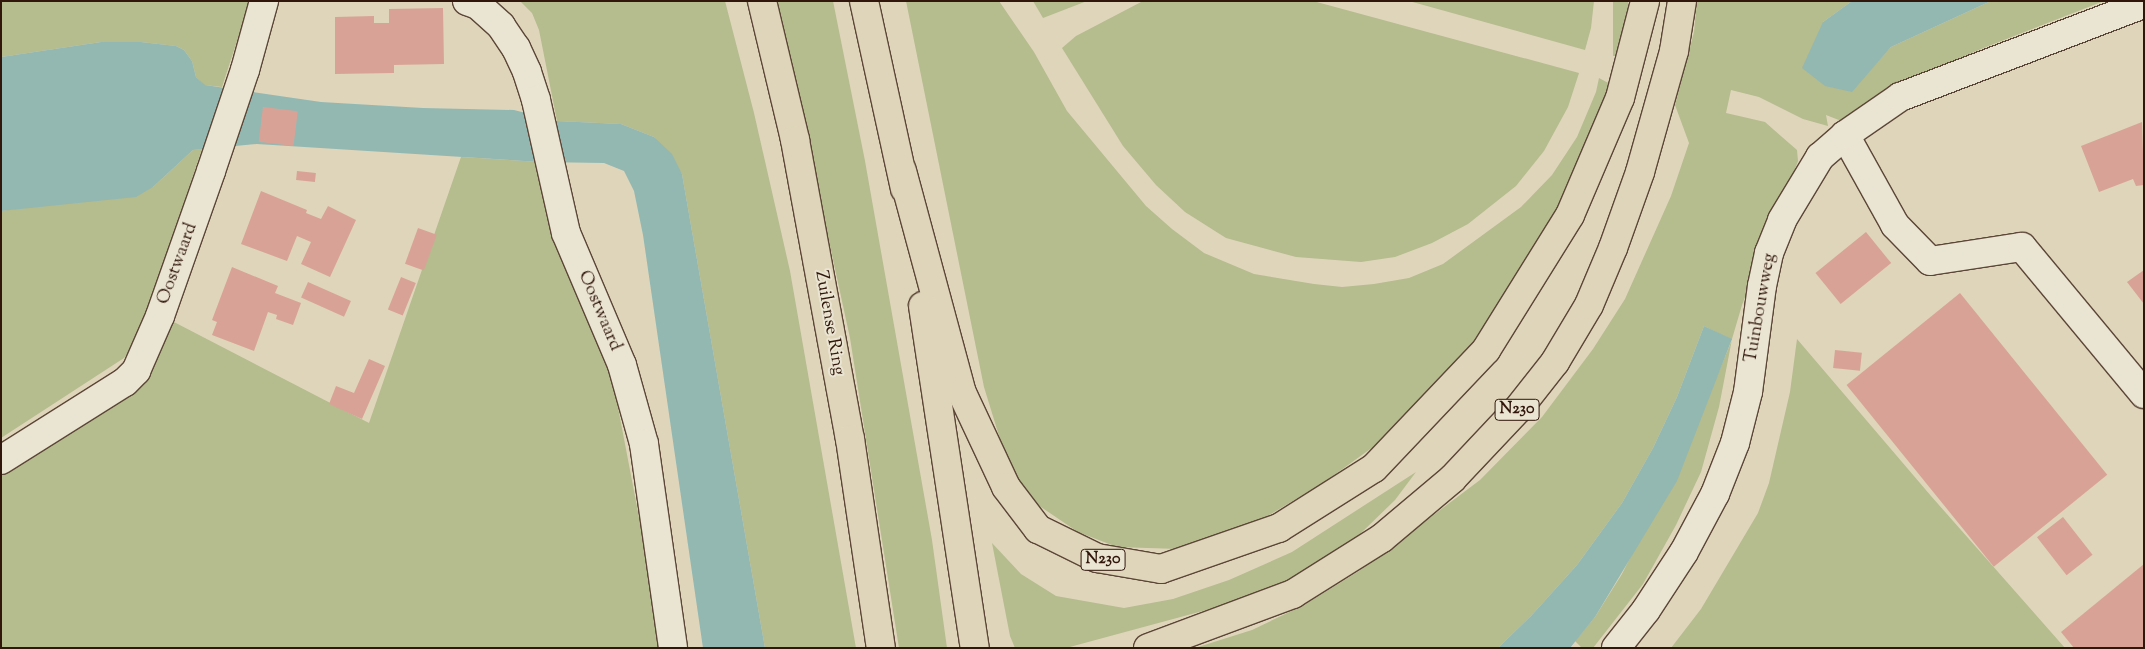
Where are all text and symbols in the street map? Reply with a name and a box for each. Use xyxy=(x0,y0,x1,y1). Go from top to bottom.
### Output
street label: Oostwaard xyxy=(153,220,203,308)
street label: Tuinbouwweg xyxy=(1741,252,1781,364)
street label: Oostwaard xyxy=(572,268,626,354)
street label: Zuilense Ring xyxy=(809,269,849,377)
road number: N230 xyxy=(1494,396,1540,424)
road number: N230 xyxy=(1080,546,1126,574)

